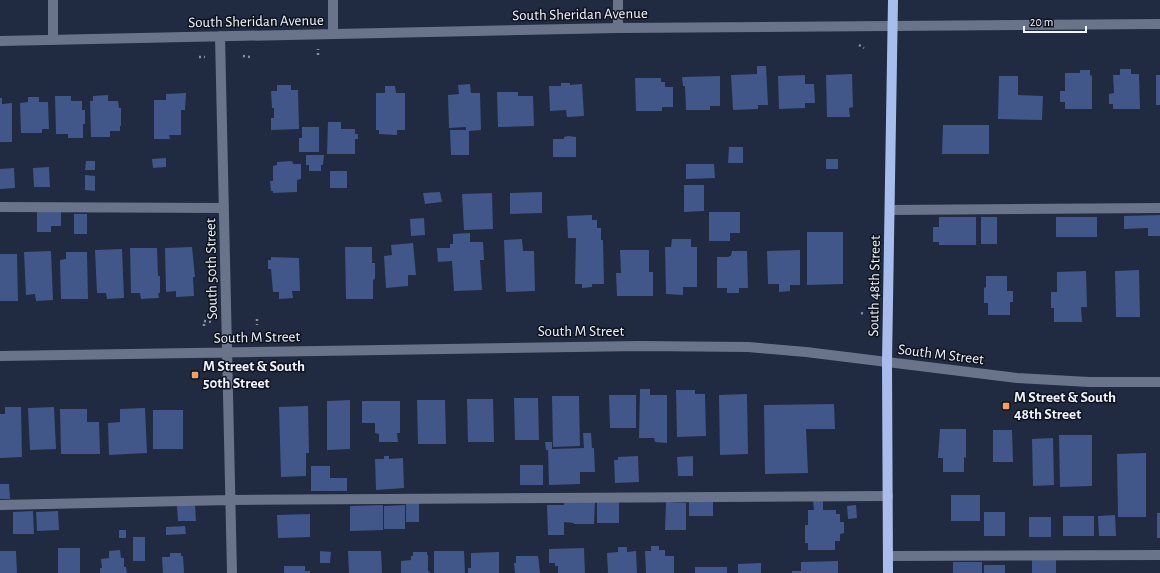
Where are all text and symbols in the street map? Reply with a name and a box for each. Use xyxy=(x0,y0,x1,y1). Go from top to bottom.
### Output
street label: South Sheridan Avenue xyxy=(512,6,648,23)
scale bar xyxy=(1024,8,1086,34)
street label: South Sheridan Avenue xyxy=(188,13,324,30)
text: 20 m xyxy=(1030,16,1053,28)
street label: South 50th Street xyxy=(203,218,220,320)
street label: South 48th Street xyxy=(866,235,883,337)
street label: South M Street xyxy=(538,324,624,339)
street label: South M Street xyxy=(214,329,301,346)
street label: South M Street xyxy=(897,342,985,367)
place label: M Street & South 50th Street xyxy=(203,359,305,391)
marker: M Street & South 50th Street xyxy=(190,370,200,380)
place label: M Street & South 48th Street xyxy=(1014,390,1116,422)
marker: M Street & South 48th Street xyxy=(1001,401,1011,411)

